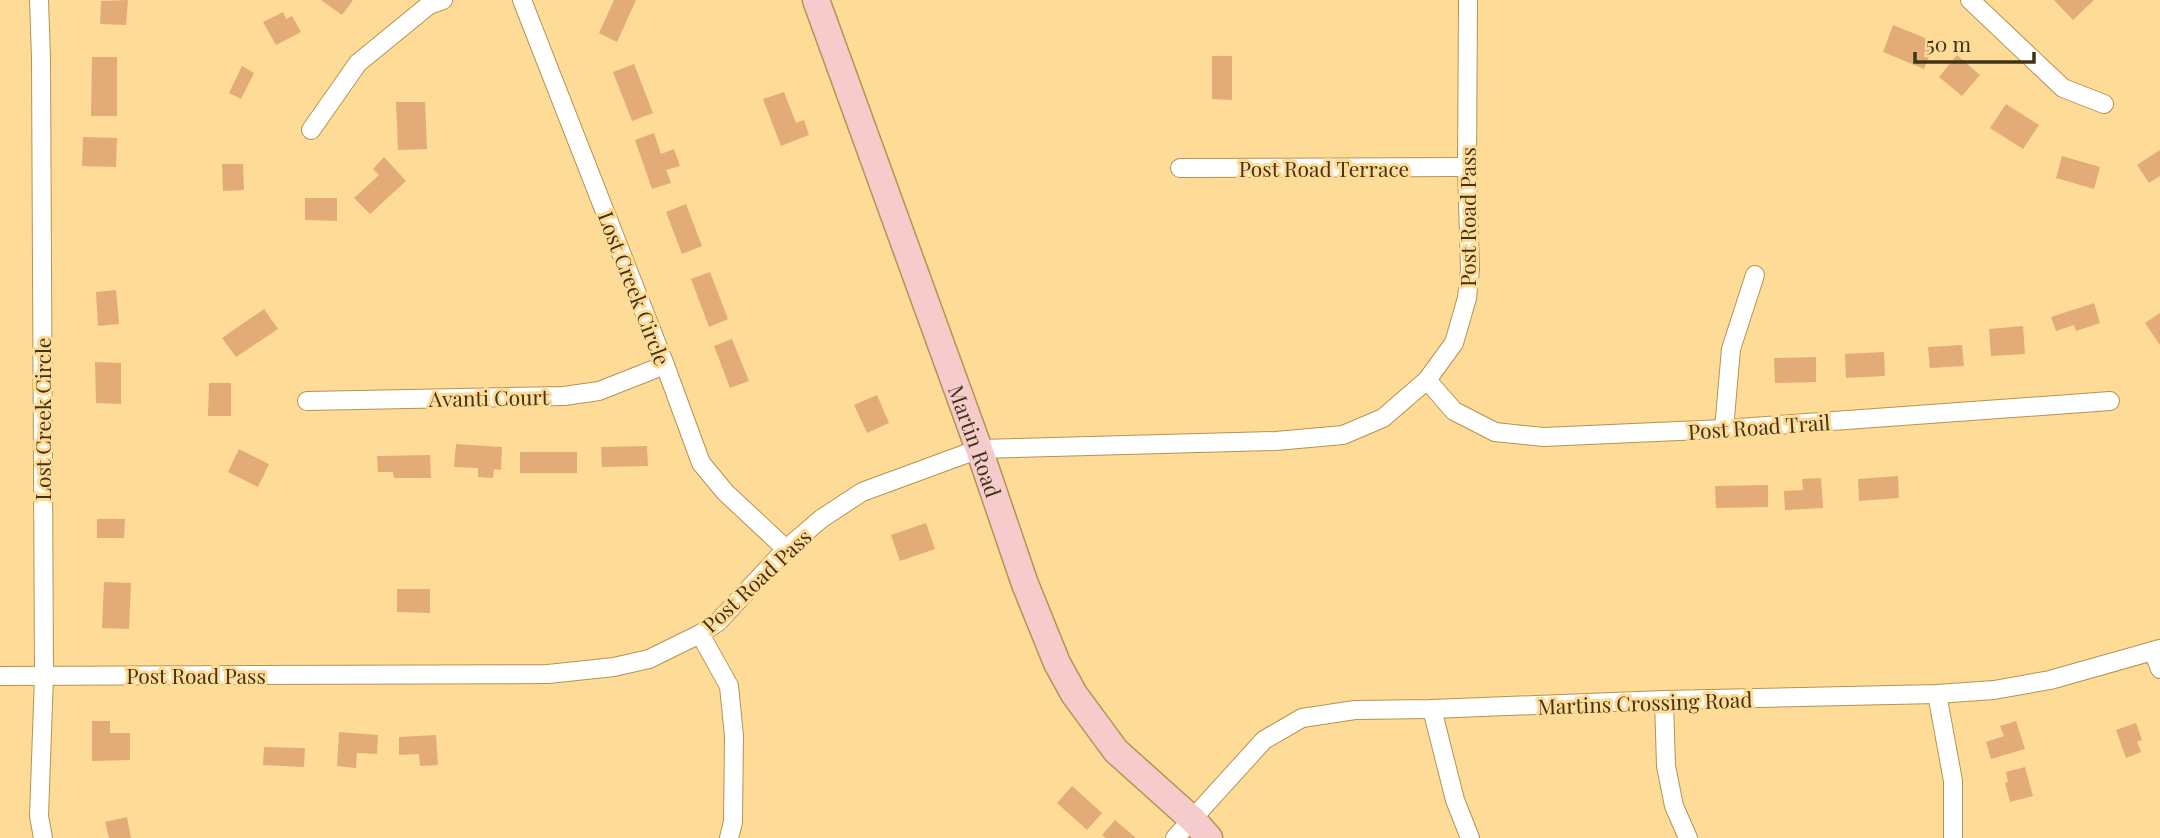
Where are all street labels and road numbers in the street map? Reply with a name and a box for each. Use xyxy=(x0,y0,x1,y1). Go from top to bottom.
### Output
street label: Post Road Pass xyxy=(1453,147,1481,287)
street label: Post Road Terrace xyxy=(1239,154,1409,182)
street label: Lost Creek Circle xyxy=(593,207,677,369)
street label: Lost Creek Circle xyxy=(28,338,56,500)
street label: Martin Road xyxy=(943,381,1008,501)
street label: Avanti Court xyxy=(428,382,550,412)
street label: Post Road Trail xyxy=(1687,407,1831,445)
street label: Post Road Pass xyxy=(695,522,817,638)
street label: Post Road Pass xyxy=(126,661,266,689)
street label: Martins Crossing Road xyxy=(1537,684,1753,720)

